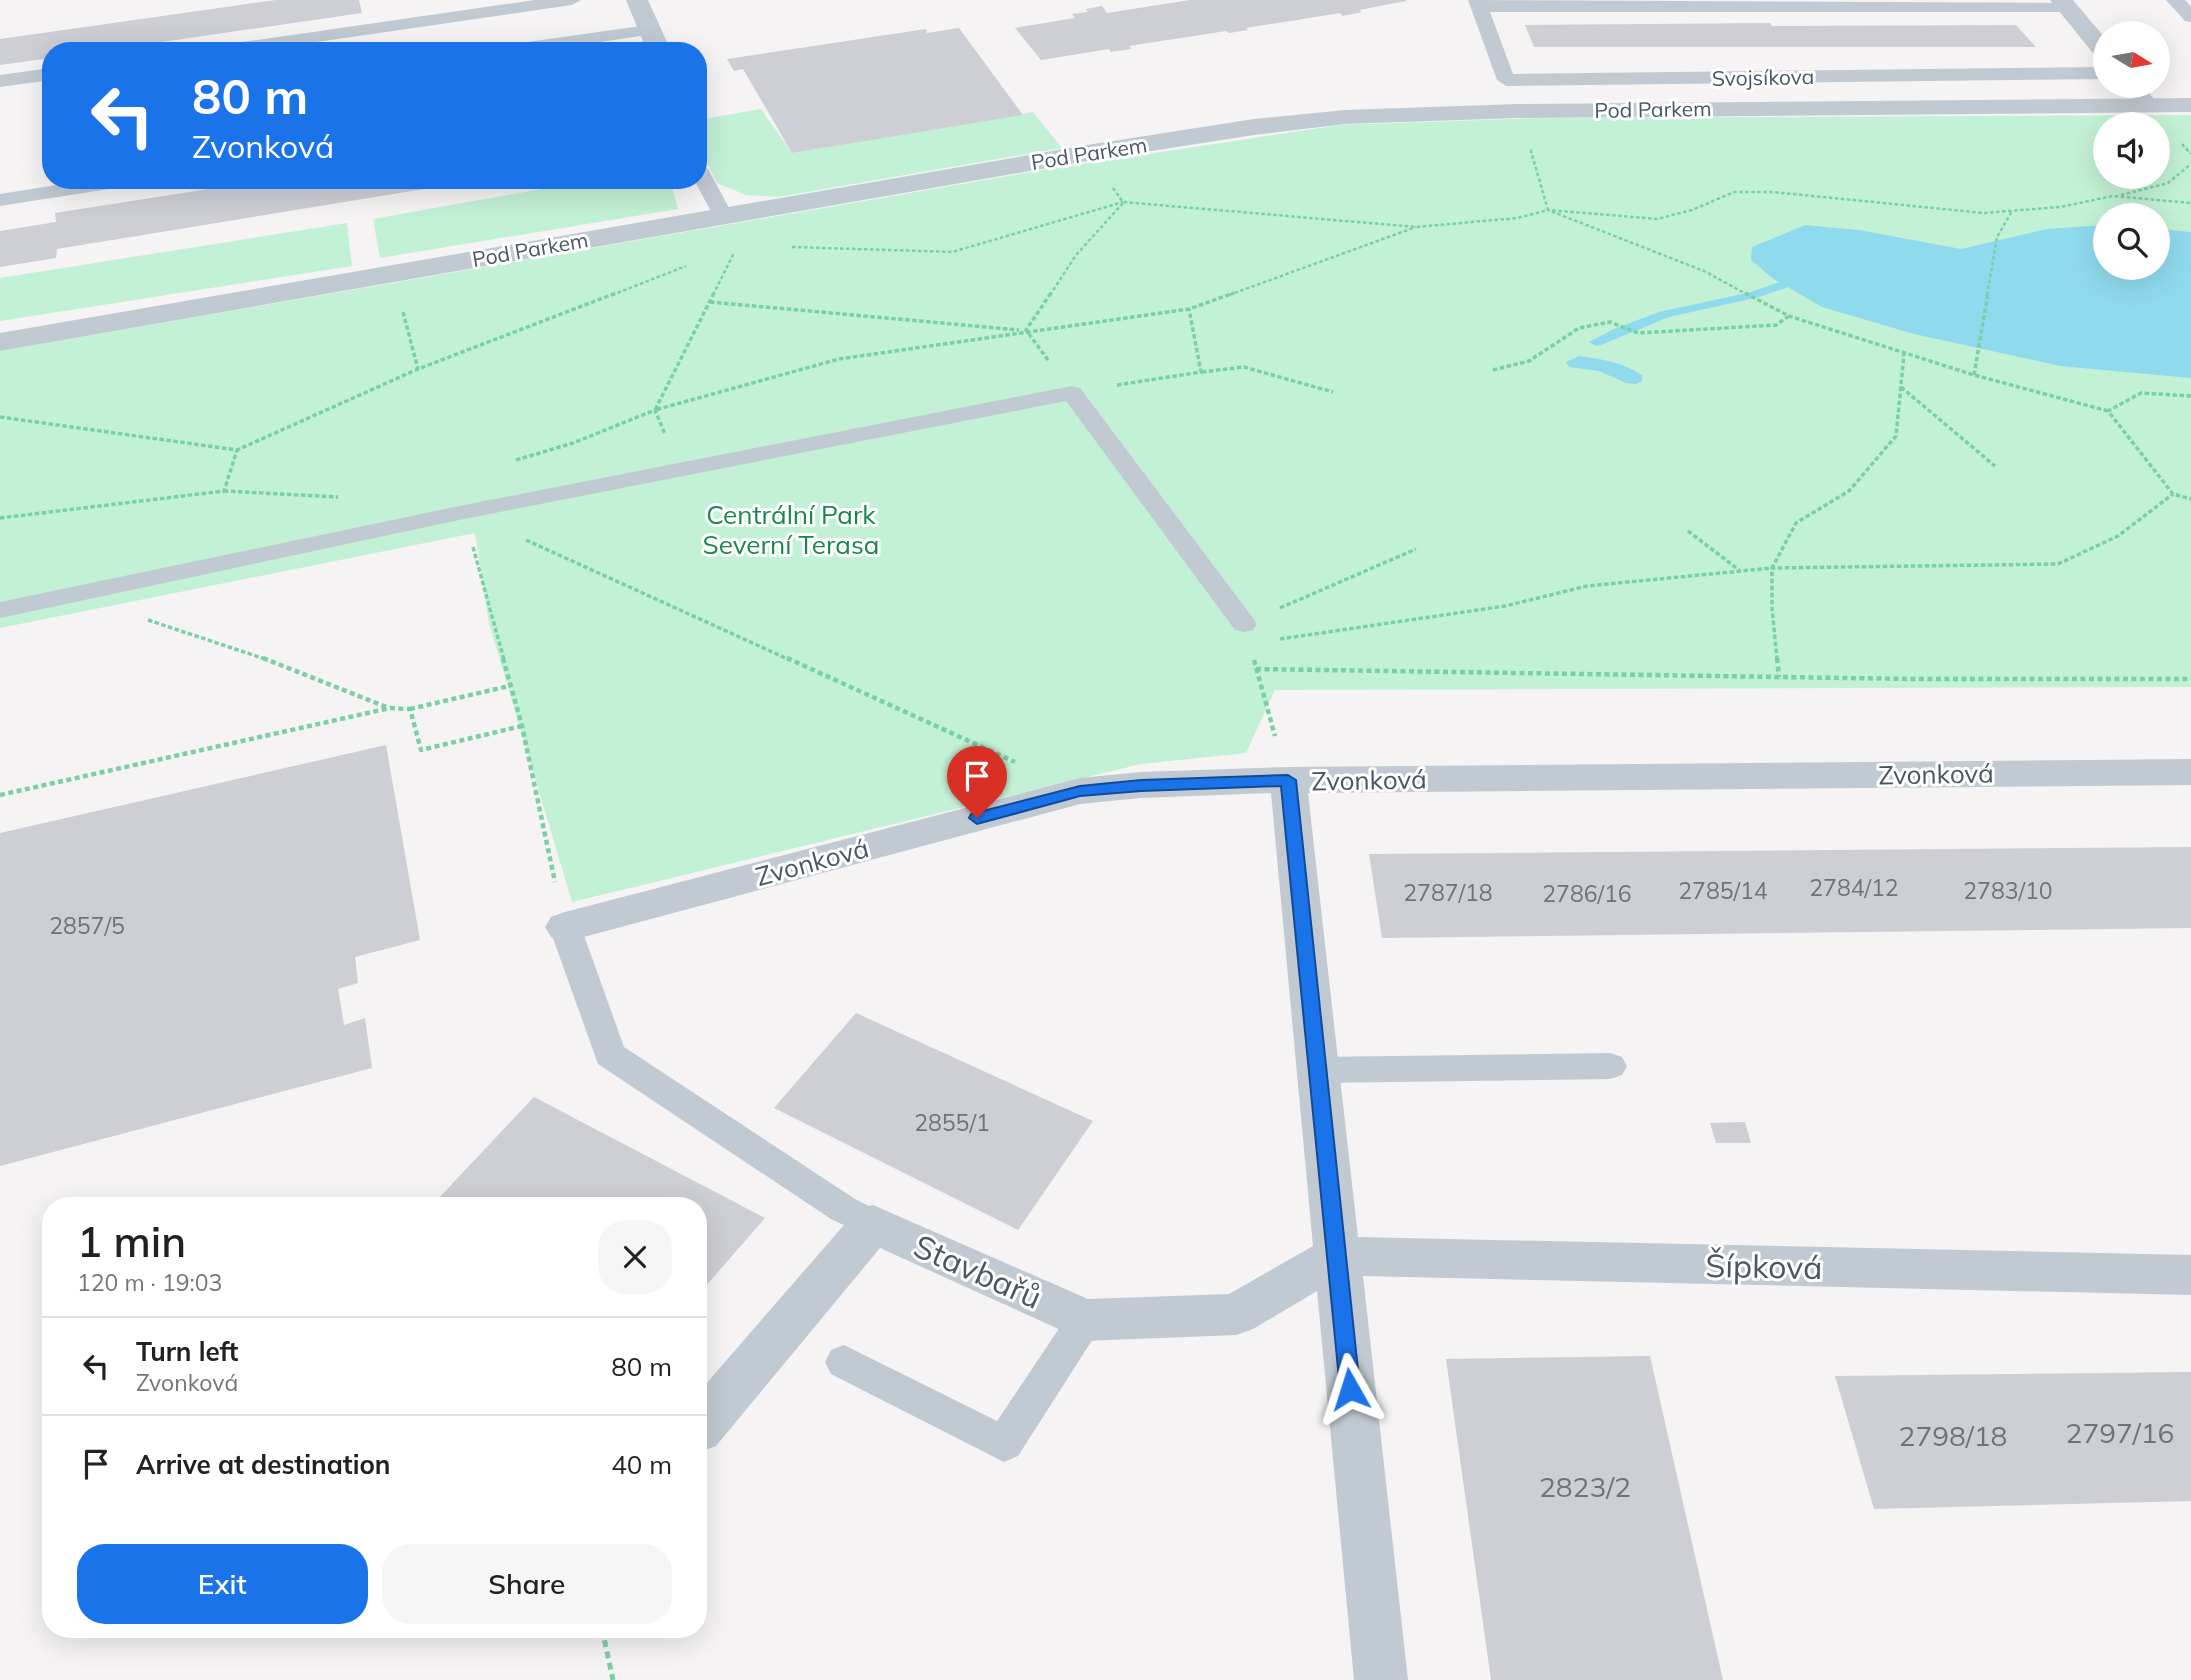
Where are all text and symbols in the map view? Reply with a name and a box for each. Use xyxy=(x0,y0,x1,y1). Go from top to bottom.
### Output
north arrow xyxy=(2093,21,2170,98)
map controls xyxy=(2093,21,2170,280)
street label: Svojsíkova xyxy=(1712,63,1814,91)
text: 80 m xyxy=(192,65,308,126)
icon: left xyxy=(77,70,168,161)
street label: Pod Parkem xyxy=(1594,95,1712,123)
button: sound xyxy=(2093,112,2170,189)
text: Zvonková xyxy=(192,126,334,166)
street label: Pod Parkem xyxy=(1029,131,1149,175)
button: search xyxy=(2093,203,2170,280)
street label: Pod Parkem xyxy=(470,226,590,272)
park label: Centrální Park Severní Terasa xyxy=(703,498,879,561)
pin xyxy=(947,746,1007,818)
street label: Zvonková xyxy=(1878,756,1994,792)
icon: arrive xyxy=(958,757,996,795)
street label: Zvonková xyxy=(1311,762,1427,798)
street label: Zvonková xyxy=(752,831,872,893)
house number: 2784/12 xyxy=(1809,873,1899,902)
house number: 2785/14 xyxy=(1678,876,1768,905)
house number: 2783/10 xyxy=(1963,876,2053,905)
house number: 2787/18 xyxy=(1403,878,1493,907)
house number: 2786/16 xyxy=(1542,879,1632,908)
house number: 2857/5 xyxy=(49,911,125,940)
house number: 2855/1 xyxy=(914,1108,990,1137)
text: 1 min xyxy=(77,1215,186,1268)
button: close xyxy=(598,1220,672,1294)
street label: Stavbařů xyxy=(908,1225,1048,1317)
street label: Šípková xyxy=(1705,1245,1823,1287)
text: 120 m · 19:03 xyxy=(77,1268,222,1297)
text: Turn left xyxy=(136,1335,238,1368)
icon: left xyxy=(77,1347,115,1385)
text: 80 m xyxy=(611,1350,672,1383)
position arrow xyxy=(1313,1352,1387,1426)
text: Zvonková xyxy=(136,1368,238,1397)
house number: 2797/16 xyxy=(2066,1415,2174,1450)
house number: 2798/18 xyxy=(1899,1418,2007,1453)
icon: arrive xyxy=(77,1445,115,1483)
text: Arrive at destination xyxy=(136,1448,391,1481)
text: 40 m xyxy=(611,1448,672,1481)
house number: 2823/2 xyxy=(1539,1469,1631,1504)
button: Exit xyxy=(77,1544,368,1624)
button: Share xyxy=(382,1544,672,1624)

